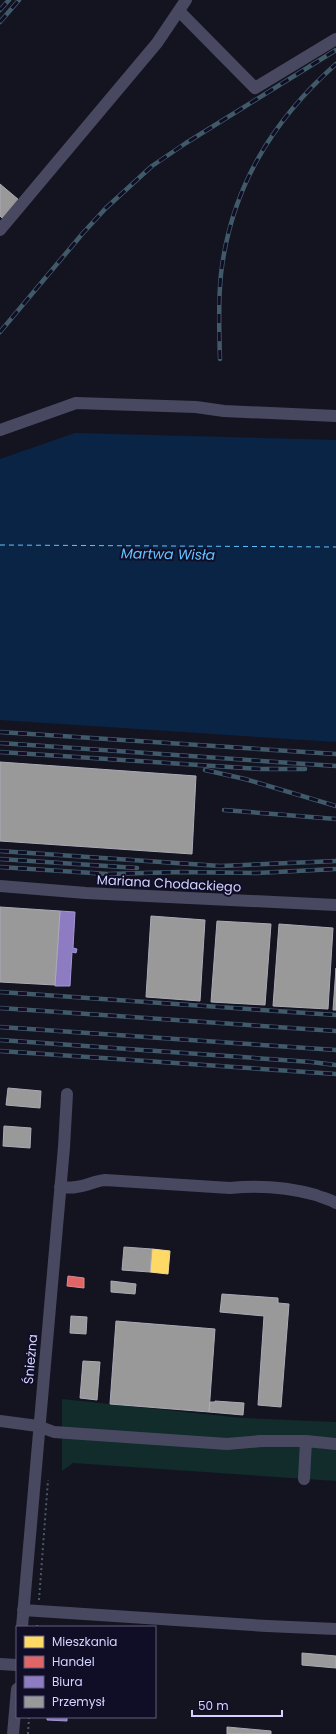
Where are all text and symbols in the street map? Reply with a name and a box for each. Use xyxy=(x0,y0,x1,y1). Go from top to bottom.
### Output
water label: Martwa Wisła xyxy=(121,543,216,565)
street label: Mariana Chodackiego xyxy=(96,870,242,897)
street label: Śnieżna xyxy=(19,1333,42,1385)
legend xyxy=(16,1626,156,1718)
text: Mieszkania xyxy=(52,1633,118,1650)
text: Handel xyxy=(52,1653,95,1670)
text: Biura xyxy=(52,1673,83,1690)
scale bar xyxy=(192,1692,282,1718)
text: Przemysł xyxy=(52,1693,105,1710)
text: 50 m xyxy=(198,1697,229,1714)

